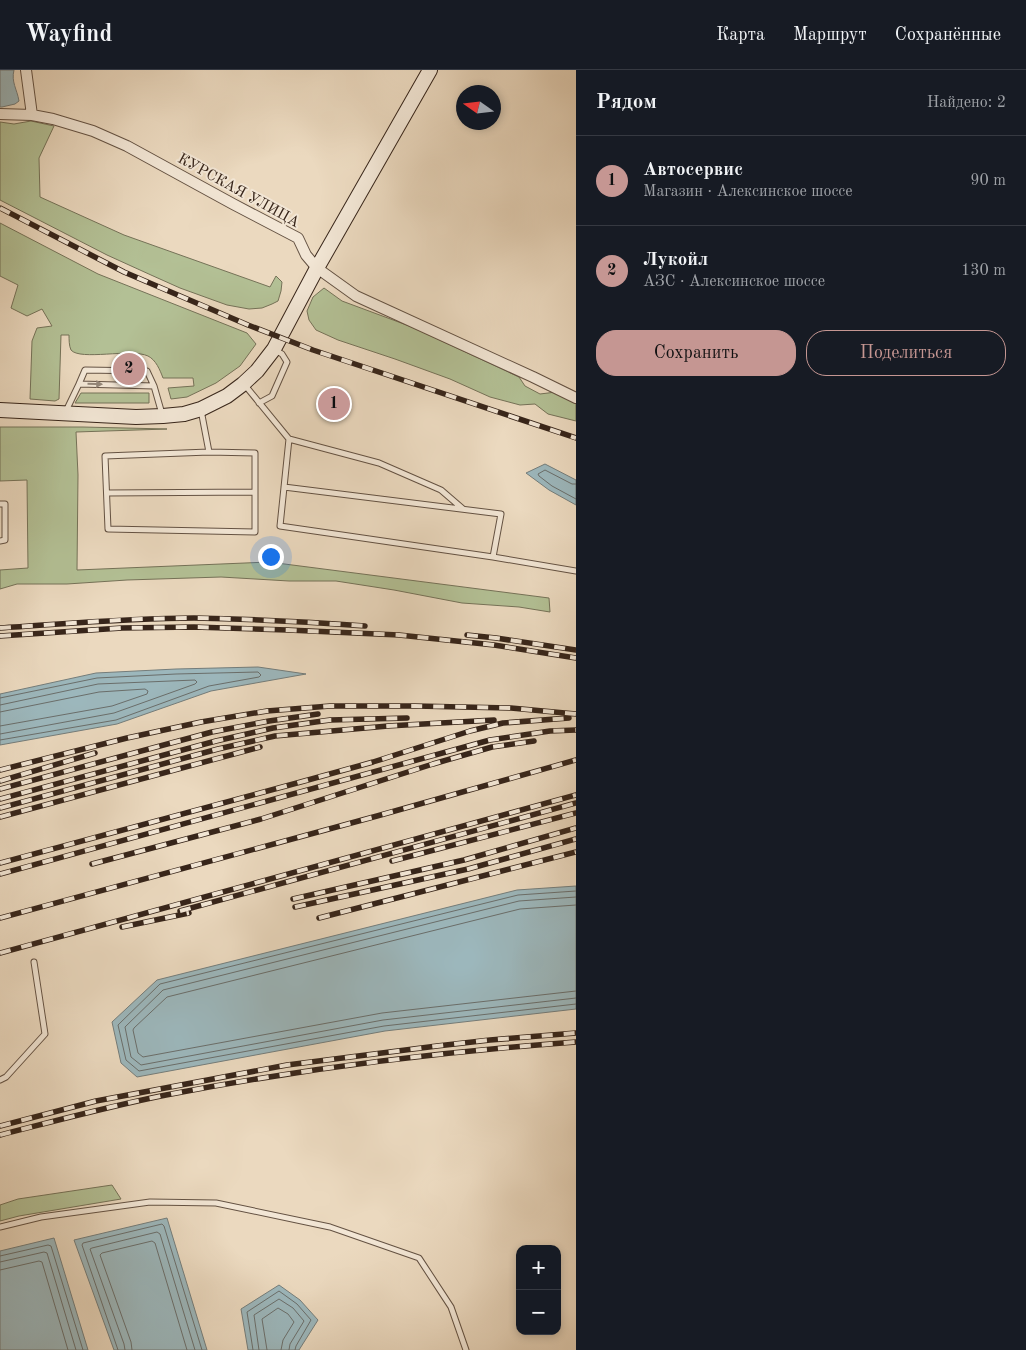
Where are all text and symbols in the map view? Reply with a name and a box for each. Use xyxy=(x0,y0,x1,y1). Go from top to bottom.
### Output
text: Wayfind xyxy=(25,23,112,47)
text: Карта xyxy=(716,26,765,44)
text: Маршрут xyxy=(793,26,867,44)
text: Сохранённые xyxy=(895,26,1001,44)
north arrow xyxy=(456,85,501,130)
text: Рядом xyxy=(596,92,657,113)
text: Найдено: 2 xyxy=(927,95,1006,111)
street label: КУРСКАЯ УЛИЦА xyxy=(175,152,302,231)
text: Автосервис xyxy=(643,161,743,180)
text: 1 xyxy=(607,173,617,189)
text: 90 m xyxy=(970,173,1006,189)
text: Магазин · Алексинское шоссе xyxy=(643,184,853,200)
text: Лукойл xyxy=(643,251,708,270)
text: 2 xyxy=(607,263,617,279)
text: 130 m xyxy=(961,263,1006,279)
text: АЗС · Алексинское шоссе xyxy=(643,274,825,290)
button: Сохранить xyxy=(596,330,796,376)
button: Поделиться xyxy=(806,330,1006,376)
pin: 2 xyxy=(113,350,145,388)
one-way arrow xyxy=(87,380,103,388)
pin: 1 xyxy=(318,385,350,423)
your location xyxy=(258,544,284,570)
map controls xyxy=(516,1245,561,1335)
button: + xyxy=(516,1245,561,1290)
button: − xyxy=(516,1290,561,1335)

